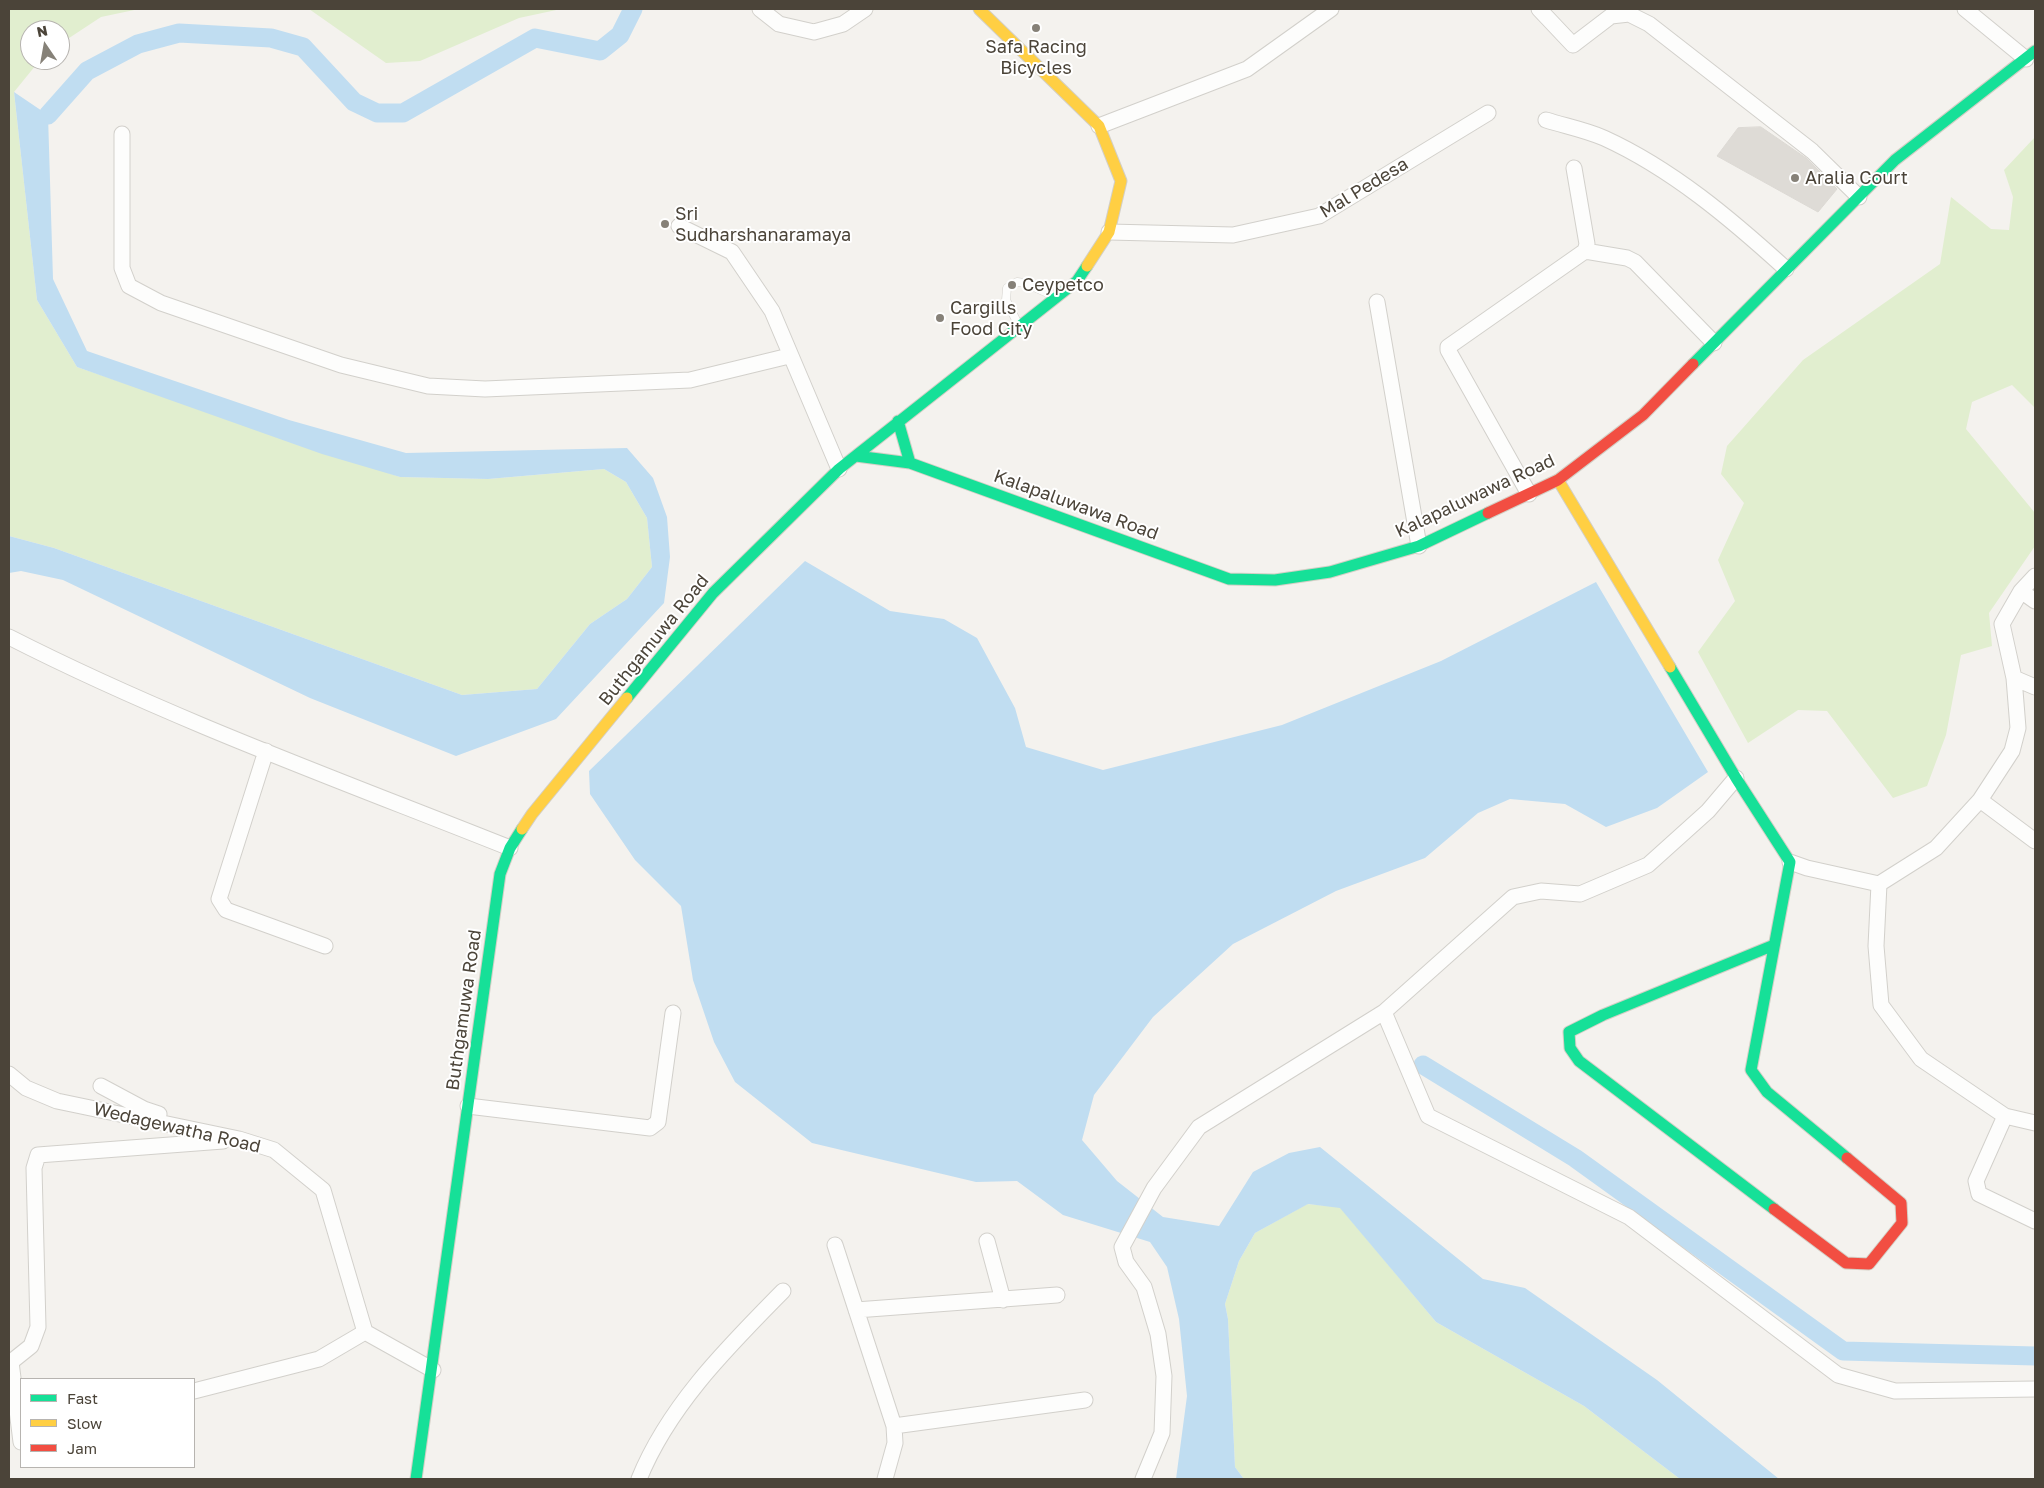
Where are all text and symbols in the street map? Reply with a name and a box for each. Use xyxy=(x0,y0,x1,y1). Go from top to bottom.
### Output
north arrow xyxy=(20,20,70,70)
text: N xyxy=(35,21,49,40)
marker: Safa Racing Bicycles xyxy=(1030,22,1042,34)
place label: Safa Racing Bicycles xyxy=(985,36,1087,78)
street label: Mal Pedesa xyxy=(1316,153,1412,223)
place label: Aralia Court xyxy=(1805,167,1908,189)
marker: Aralia Court xyxy=(1789,172,1801,184)
place label: Sri Sudharshanaramaya xyxy=(675,203,851,245)
marker: Sri Sudharshanaramaya xyxy=(659,218,671,230)
place label: Ceypetco xyxy=(1022,274,1104,296)
marker: Ceypetco xyxy=(1006,279,1018,291)
place label: Cargills Food City xyxy=(950,297,1032,340)
marker: Cargills Food City xyxy=(934,312,946,324)
street label: Kalapaluwawa Road xyxy=(1392,450,1558,542)
street label: Kalapaluwawa Road xyxy=(991,465,1161,545)
street label: Buthgamuwa Road xyxy=(595,570,713,710)
street label: Buthgamuwa Road xyxy=(442,928,486,1092)
street label: Wedagewatha Road xyxy=(91,1098,263,1158)
legend xyxy=(20,1378,195,1468)
text: Fast xyxy=(67,1389,98,1407)
text: Slow xyxy=(67,1414,102,1432)
text: Jam xyxy=(67,1439,97,1457)

